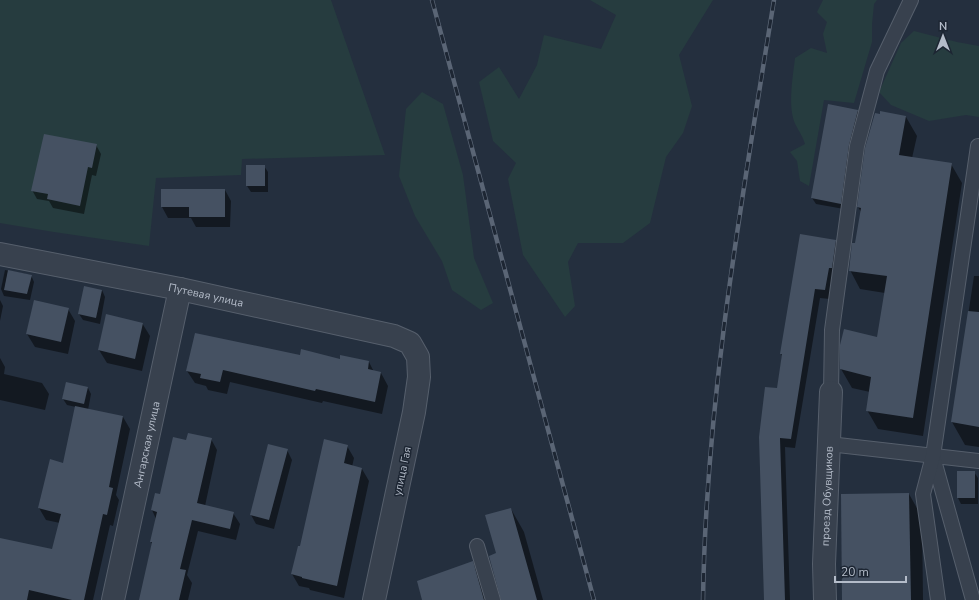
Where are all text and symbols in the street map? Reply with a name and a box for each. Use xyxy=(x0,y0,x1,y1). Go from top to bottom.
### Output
north arrow xyxy=(923,16,963,56)
text: N xyxy=(939,19,947,34)
street label: Путевая улица xyxy=(167,280,245,311)
street label: Ангарская улица xyxy=(130,400,164,489)
street label: улица Гая xyxy=(390,445,415,497)
street label: проезд Обувщиков xyxy=(818,446,837,546)
scale bar xyxy=(835,558,906,584)
text: 20 m xyxy=(841,564,869,580)

